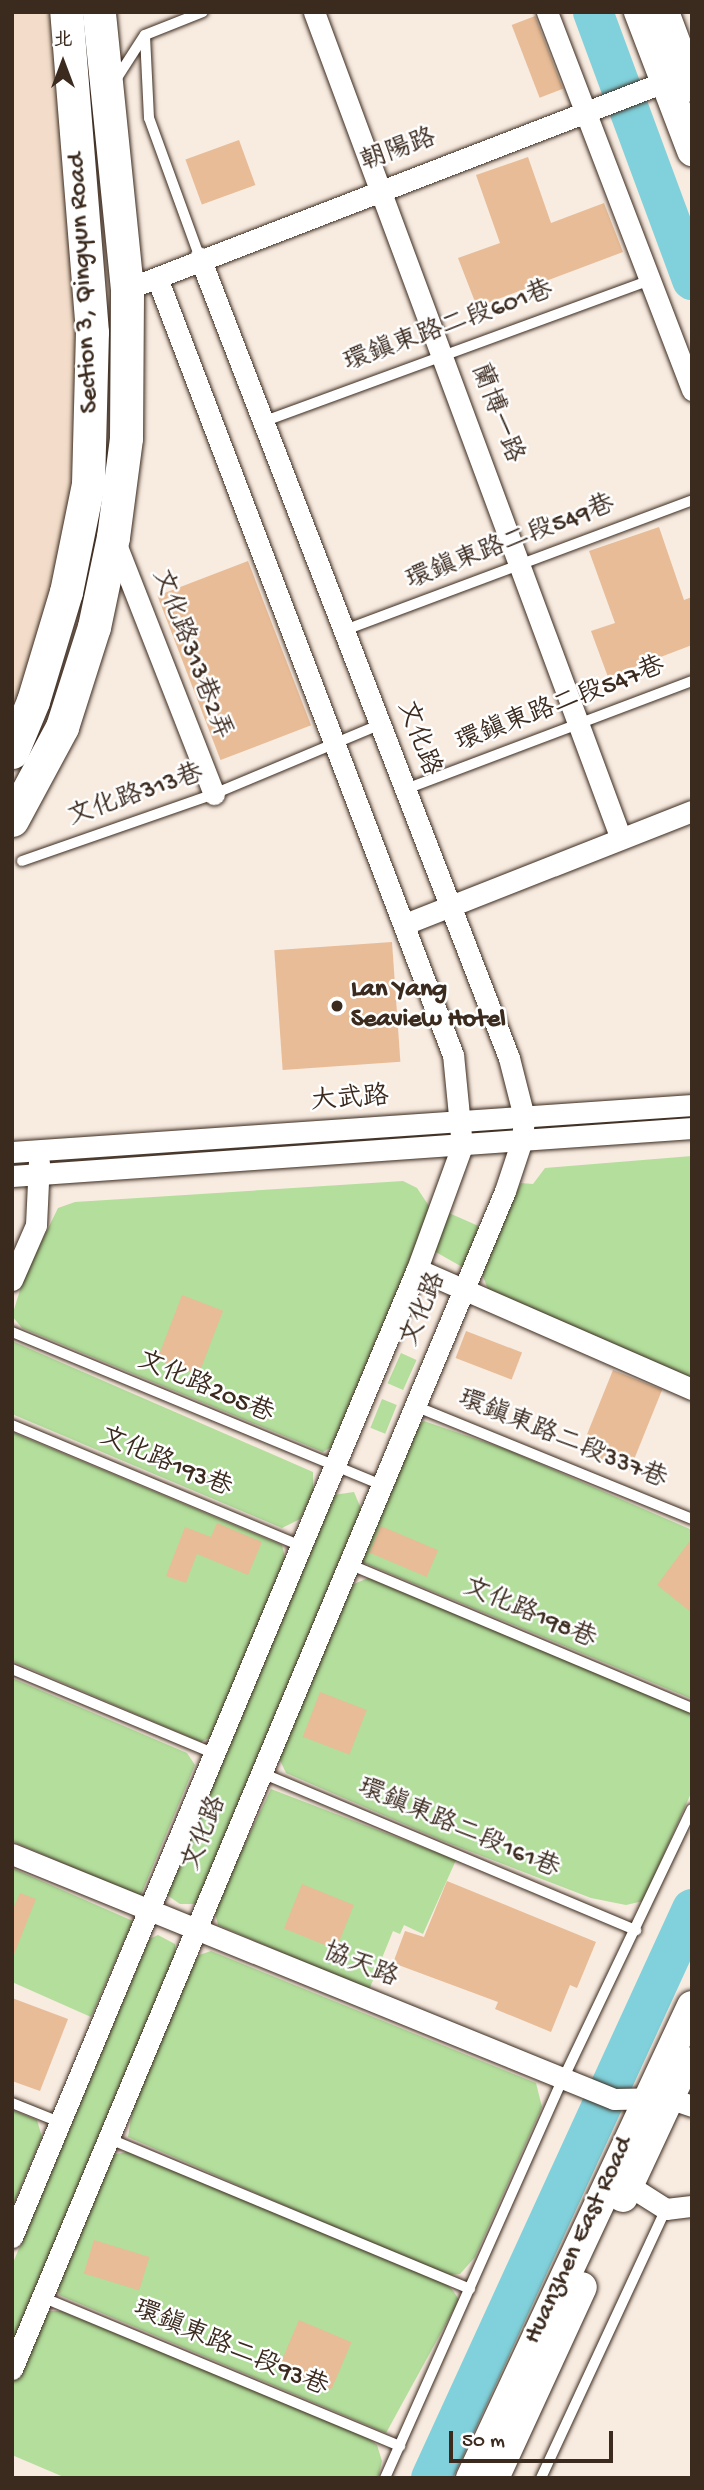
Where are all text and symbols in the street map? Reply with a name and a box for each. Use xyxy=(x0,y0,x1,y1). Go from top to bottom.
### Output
north arrow xyxy=(28,28,98,98)
text: 北 xyxy=(53,30,73,53)
street label: 朝陽路 xyxy=(357,124,441,180)
street label: Section 3, Qingyun Road xyxy=(63,152,107,414)
street label: 環鎮東路二段601巷 xyxy=(340,276,558,380)
street label: 蘭博一路 xyxy=(462,360,528,468)
street label: 環鎮東路二段549巷 xyxy=(402,490,620,598)
street label: 文化路313巷2弄 xyxy=(143,565,237,745)
street label: 環鎮東路二段547巷 xyxy=(452,652,670,760)
street label: 文化路 xyxy=(388,697,446,781)
street label: 文化路313巷 xyxy=(64,759,208,835)
place label: Lan Yang Seaview Hotel xyxy=(351,975,506,1036)
marker: Lan Yang Seaview Hotel xyxy=(329,998,345,1014)
street label: 大武路 xyxy=(310,1083,390,1119)
street label: 文化路 xyxy=(395,1268,455,1352)
street label: 文化路205巷 xyxy=(132,1346,278,1432)
street label: 環鎮東路二段337巷 xyxy=(453,1385,671,1497)
street label: 文化路193巷 xyxy=(94,1422,236,1506)
street label: 文化路198巷 xyxy=(458,1573,600,1657)
street label: 環鎮東路二段161巷 xyxy=(352,1773,564,1887)
street label: 文化路 xyxy=(177,1792,235,1876)
street label: 協天路 xyxy=(318,1938,402,1996)
street label: Huanzhen East Road xyxy=(518,2132,642,2350)
street label: 環鎮東路二段93巷 xyxy=(128,2295,332,2405)
scale bar xyxy=(452,2416,616,2460)
text: 50 m xyxy=(462,2430,505,2455)

